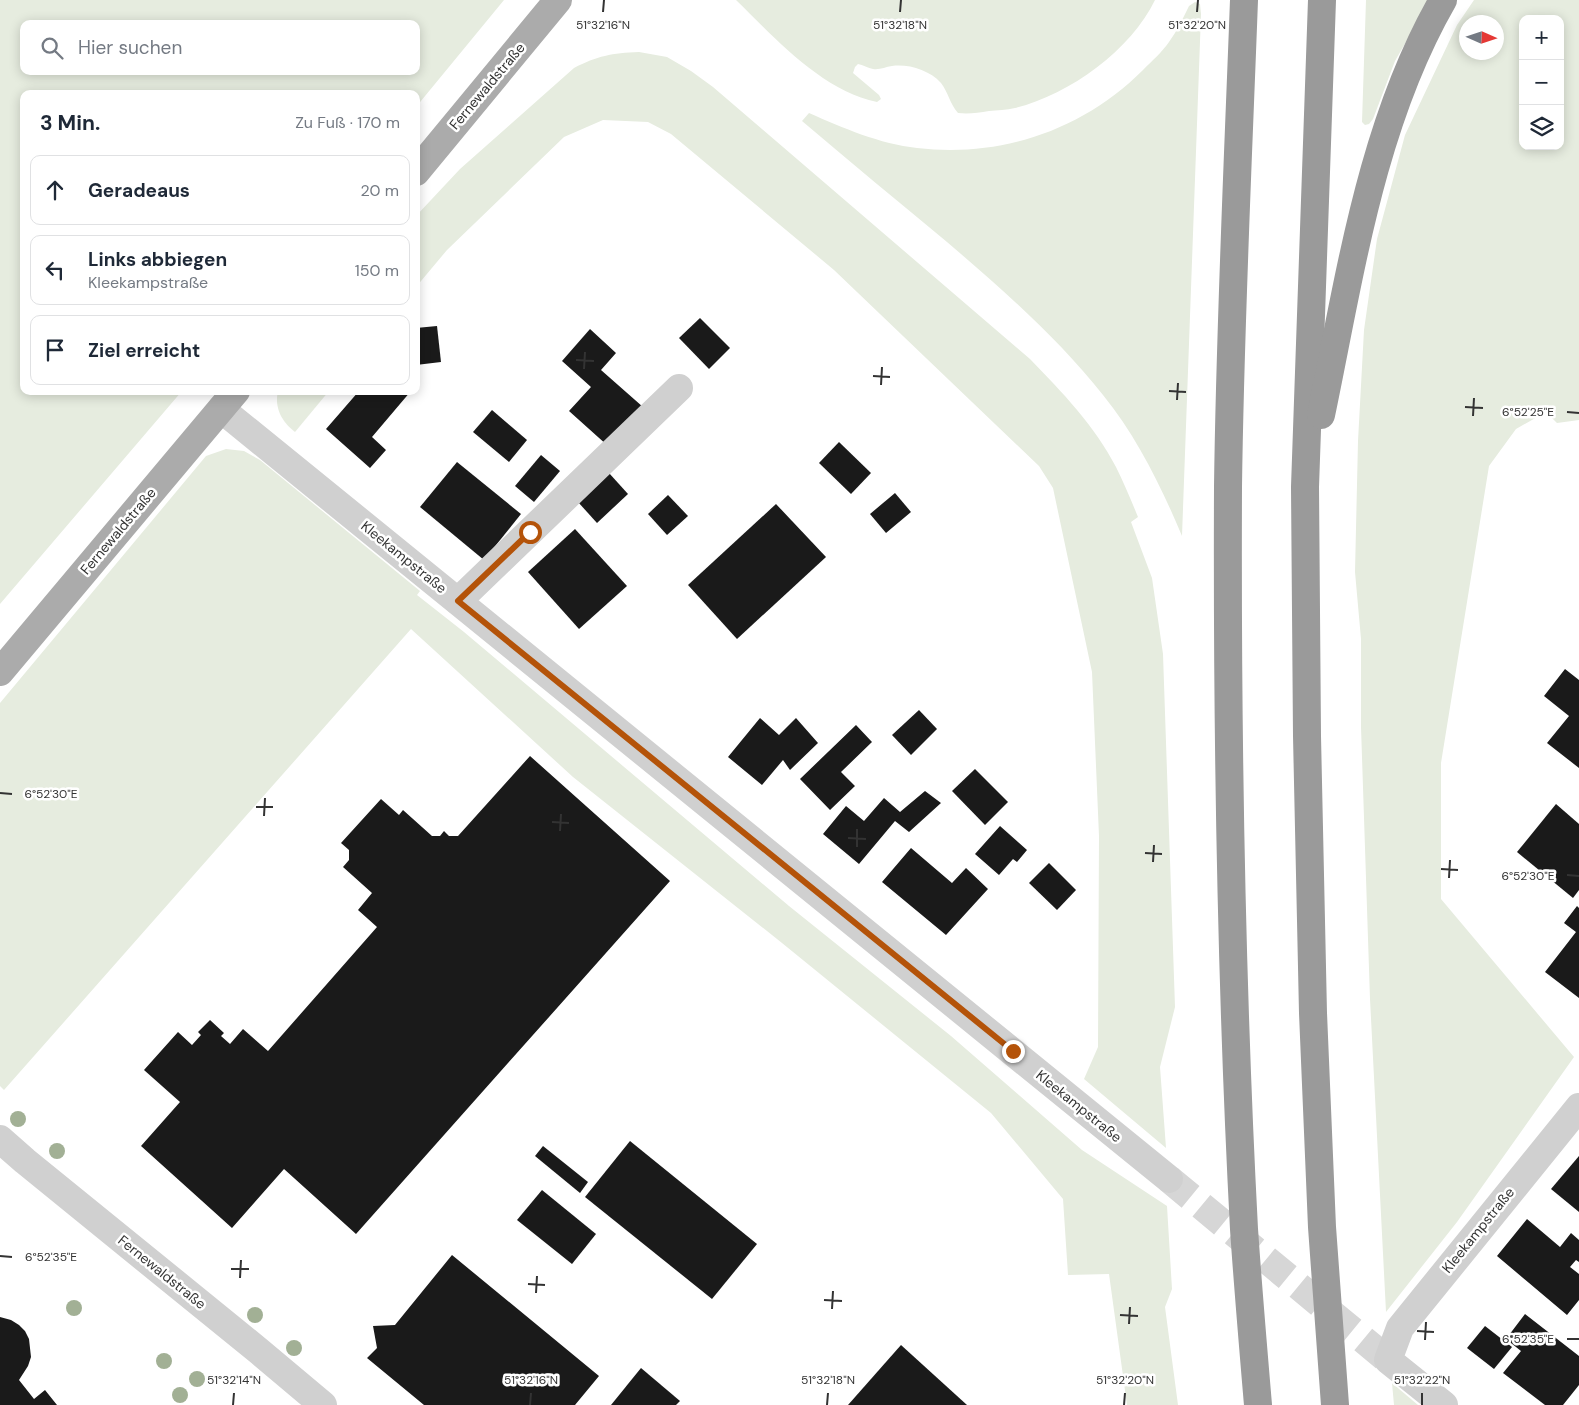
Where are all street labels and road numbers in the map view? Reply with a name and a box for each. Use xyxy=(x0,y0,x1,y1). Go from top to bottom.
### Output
street label: Fernewaldstraße xyxy=(445,39,529,133)
street label: Fernewaldstraße xyxy=(76,484,160,578)
street label: Kleekampstraße xyxy=(358,517,451,597)
street label: Kleekampstraße xyxy=(1033,1066,1126,1146)
street label: Kleekampstraße xyxy=(1438,1183,1518,1276)
street label: Fernewaldstraße xyxy=(114,1231,210,1313)

